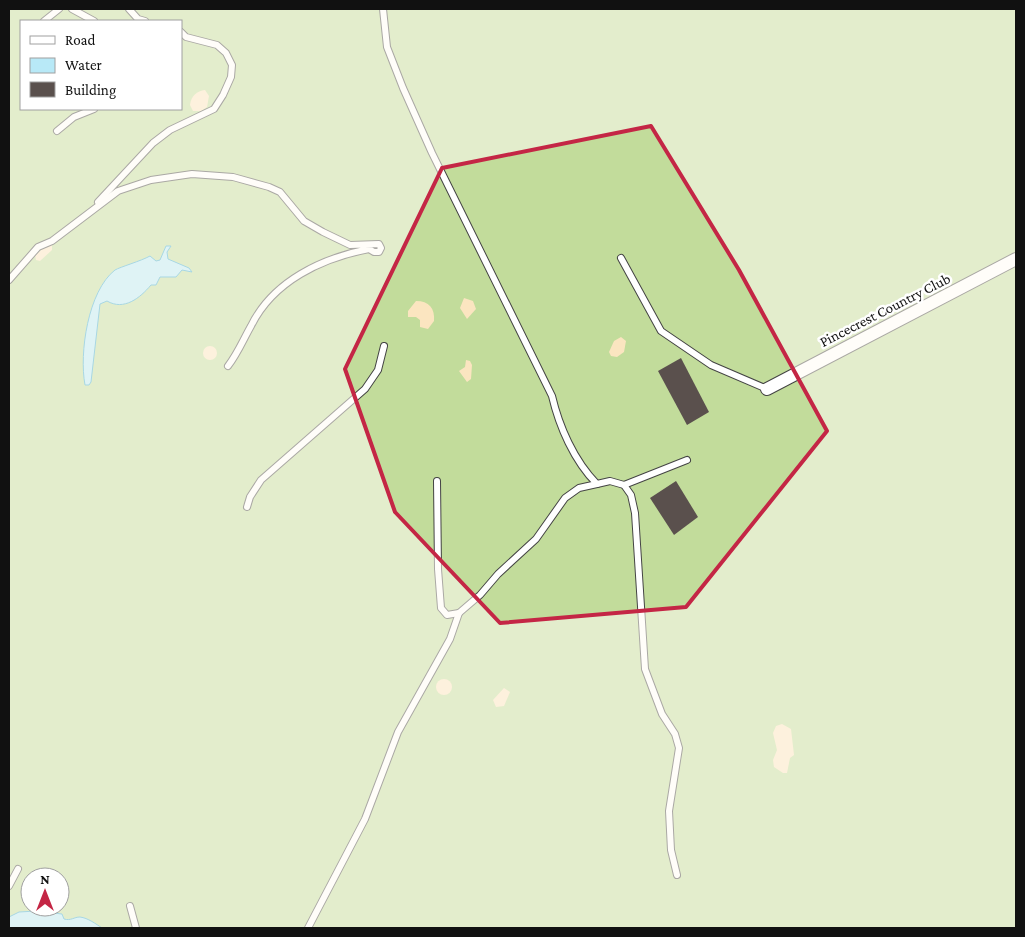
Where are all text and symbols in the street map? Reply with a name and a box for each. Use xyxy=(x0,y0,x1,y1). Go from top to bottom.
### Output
legend xyxy=(20,20,182,110)
text: Road xyxy=(65,32,96,48)
text: Water xyxy=(65,57,102,73)
text: Building xyxy=(65,82,116,99)
street label: Pincecrest Country Club xyxy=(817,270,954,351)
north arrow xyxy=(20,867,70,917)
text: N xyxy=(40,871,50,887)

